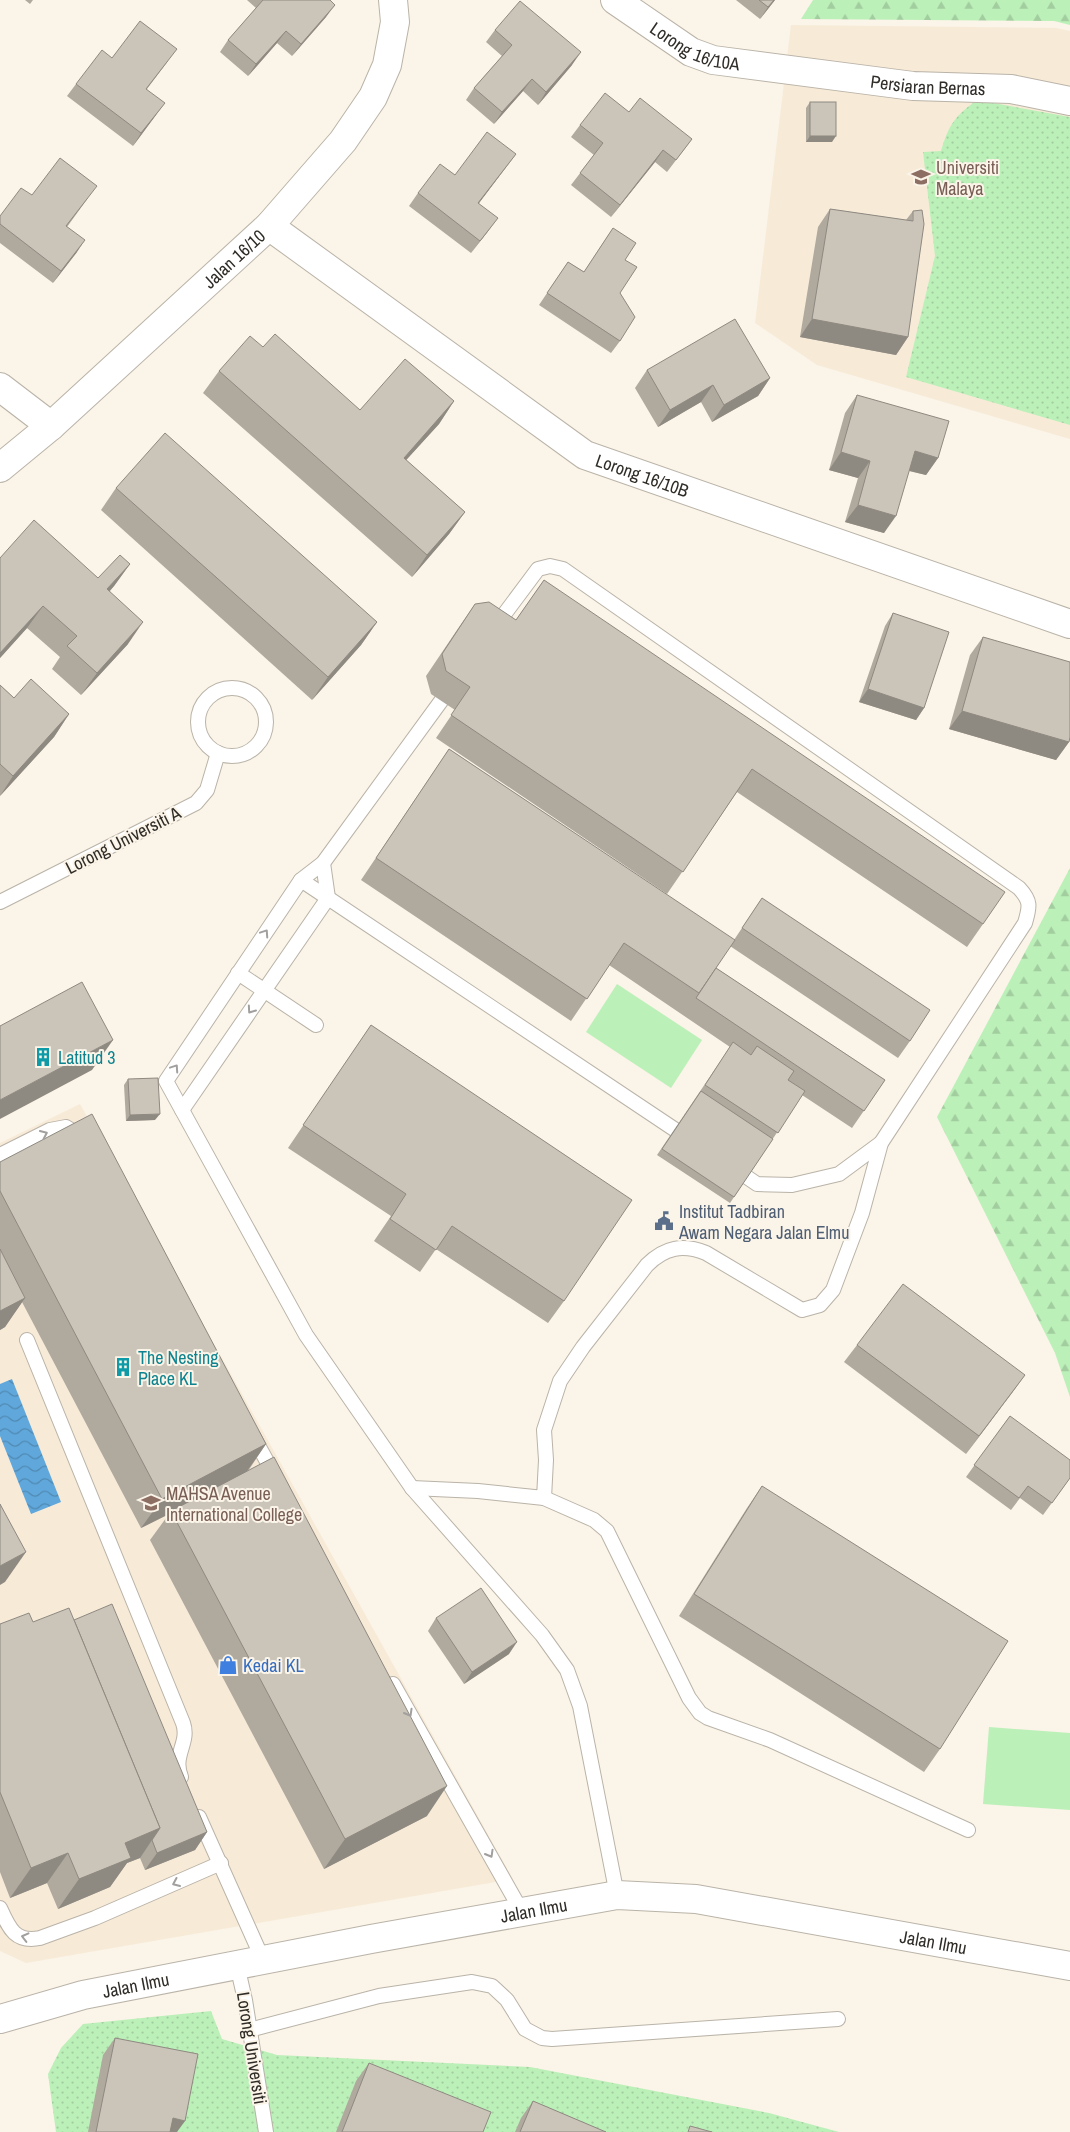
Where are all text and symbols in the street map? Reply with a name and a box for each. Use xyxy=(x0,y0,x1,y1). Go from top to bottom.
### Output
street label: Lorong 16/10A xyxy=(646,15,742,76)
street label: Persiaran Bernas xyxy=(869,68,986,101)
place label: Universiti Malaya xyxy=(936,155,999,201)
school or university icon: Universiti Malaya xyxy=(910,166,932,188)
street label: Jalan 16/10 xyxy=(197,223,270,293)
street label: Lorong 16/10B xyxy=(592,447,692,503)
street label: Lorong Universiti A xyxy=(61,800,185,880)
one-way arrow xyxy=(259,929,268,939)
one-way arrow xyxy=(248,1004,257,1014)
place label: Latitud 3 xyxy=(58,1045,115,1070)
building icon: Latitud 3 xyxy=(32,1046,54,1068)
one-way arrow xyxy=(169,1064,178,1074)
one-way arrow xyxy=(39,1129,48,1140)
place label: Institut Tadbiran Awam Negara Jalan Elmu xyxy=(678,1199,849,1245)
public building icon: Institut Tadbiran Awam Negara Jalan Elmu xyxy=(653,1210,675,1232)
place label: The Nesting Place KL xyxy=(138,1345,219,1391)
building icon: The Nesting Place KL xyxy=(112,1356,134,1378)
place label: MAHSA Avenue International College xyxy=(166,1481,302,1527)
school or university icon: MAHSA Avenue International College xyxy=(140,1492,162,1514)
place label: Kedai KL xyxy=(243,1653,304,1678)
shop icon: Kedai KL xyxy=(217,1654,239,1676)
one-way arrow xyxy=(403,1708,413,1717)
one-way arrow xyxy=(483,1849,493,1858)
one-way arrow xyxy=(172,1876,181,1887)
street label: Jalan Ilmu xyxy=(498,1892,569,1928)
street label: Jalan Ilmu xyxy=(898,1923,969,1960)
one-way arrow xyxy=(21,1932,30,1943)
street label: Jalan Ilmu xyxy=(100,1966,171,2003)
street label: Lorong Universiti xyxy=(231,1990,273,2106)

